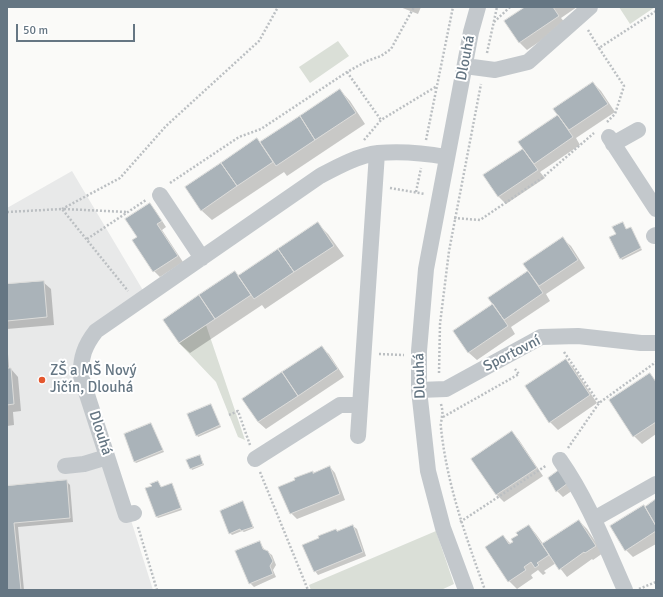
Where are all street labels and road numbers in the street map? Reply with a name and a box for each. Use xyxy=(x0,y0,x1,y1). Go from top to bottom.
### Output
street label: Dlouhá xyxy=(453,34,479,82)
street label: Sportovní xyxy=(480,332,544,376)
street label: Dlouhá xyxy=(410,353,430,399)
street label: Dlouhá xyxy=(84,408,116,458)

